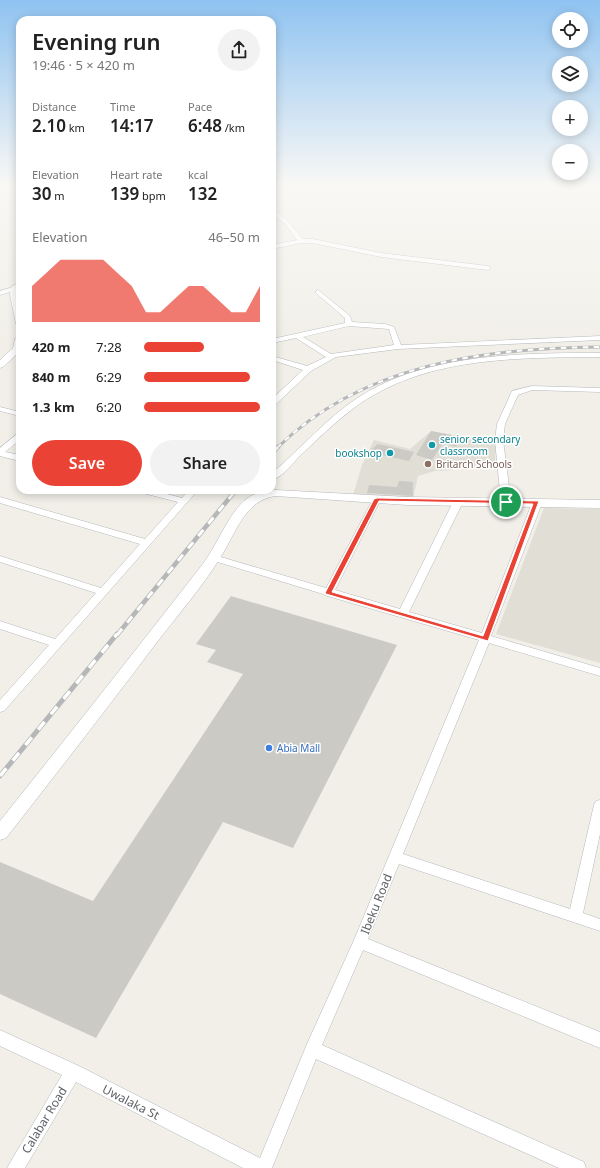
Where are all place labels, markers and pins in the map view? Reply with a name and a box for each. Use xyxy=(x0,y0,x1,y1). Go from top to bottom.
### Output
place label: senior secondary classroom xyxy=(440,432,521,458)
marker: senior secondary classroom xyxy=(427,440,437,450)
place label: bookshop xyxy=(335,446,382,460)
marker: bookshop xyxy=(385,448,395,458)
place label: Britarch Schools xyxy=(436,457,512,471)
marker: Britarch Schools xyxy=(423,459,433,469)
pin xyxy=(489,485,523,519)
place label: Abia Mall xyxy=(277,741,320,755)
marker: Abia Mall xyxy=(264,743,274,753)

